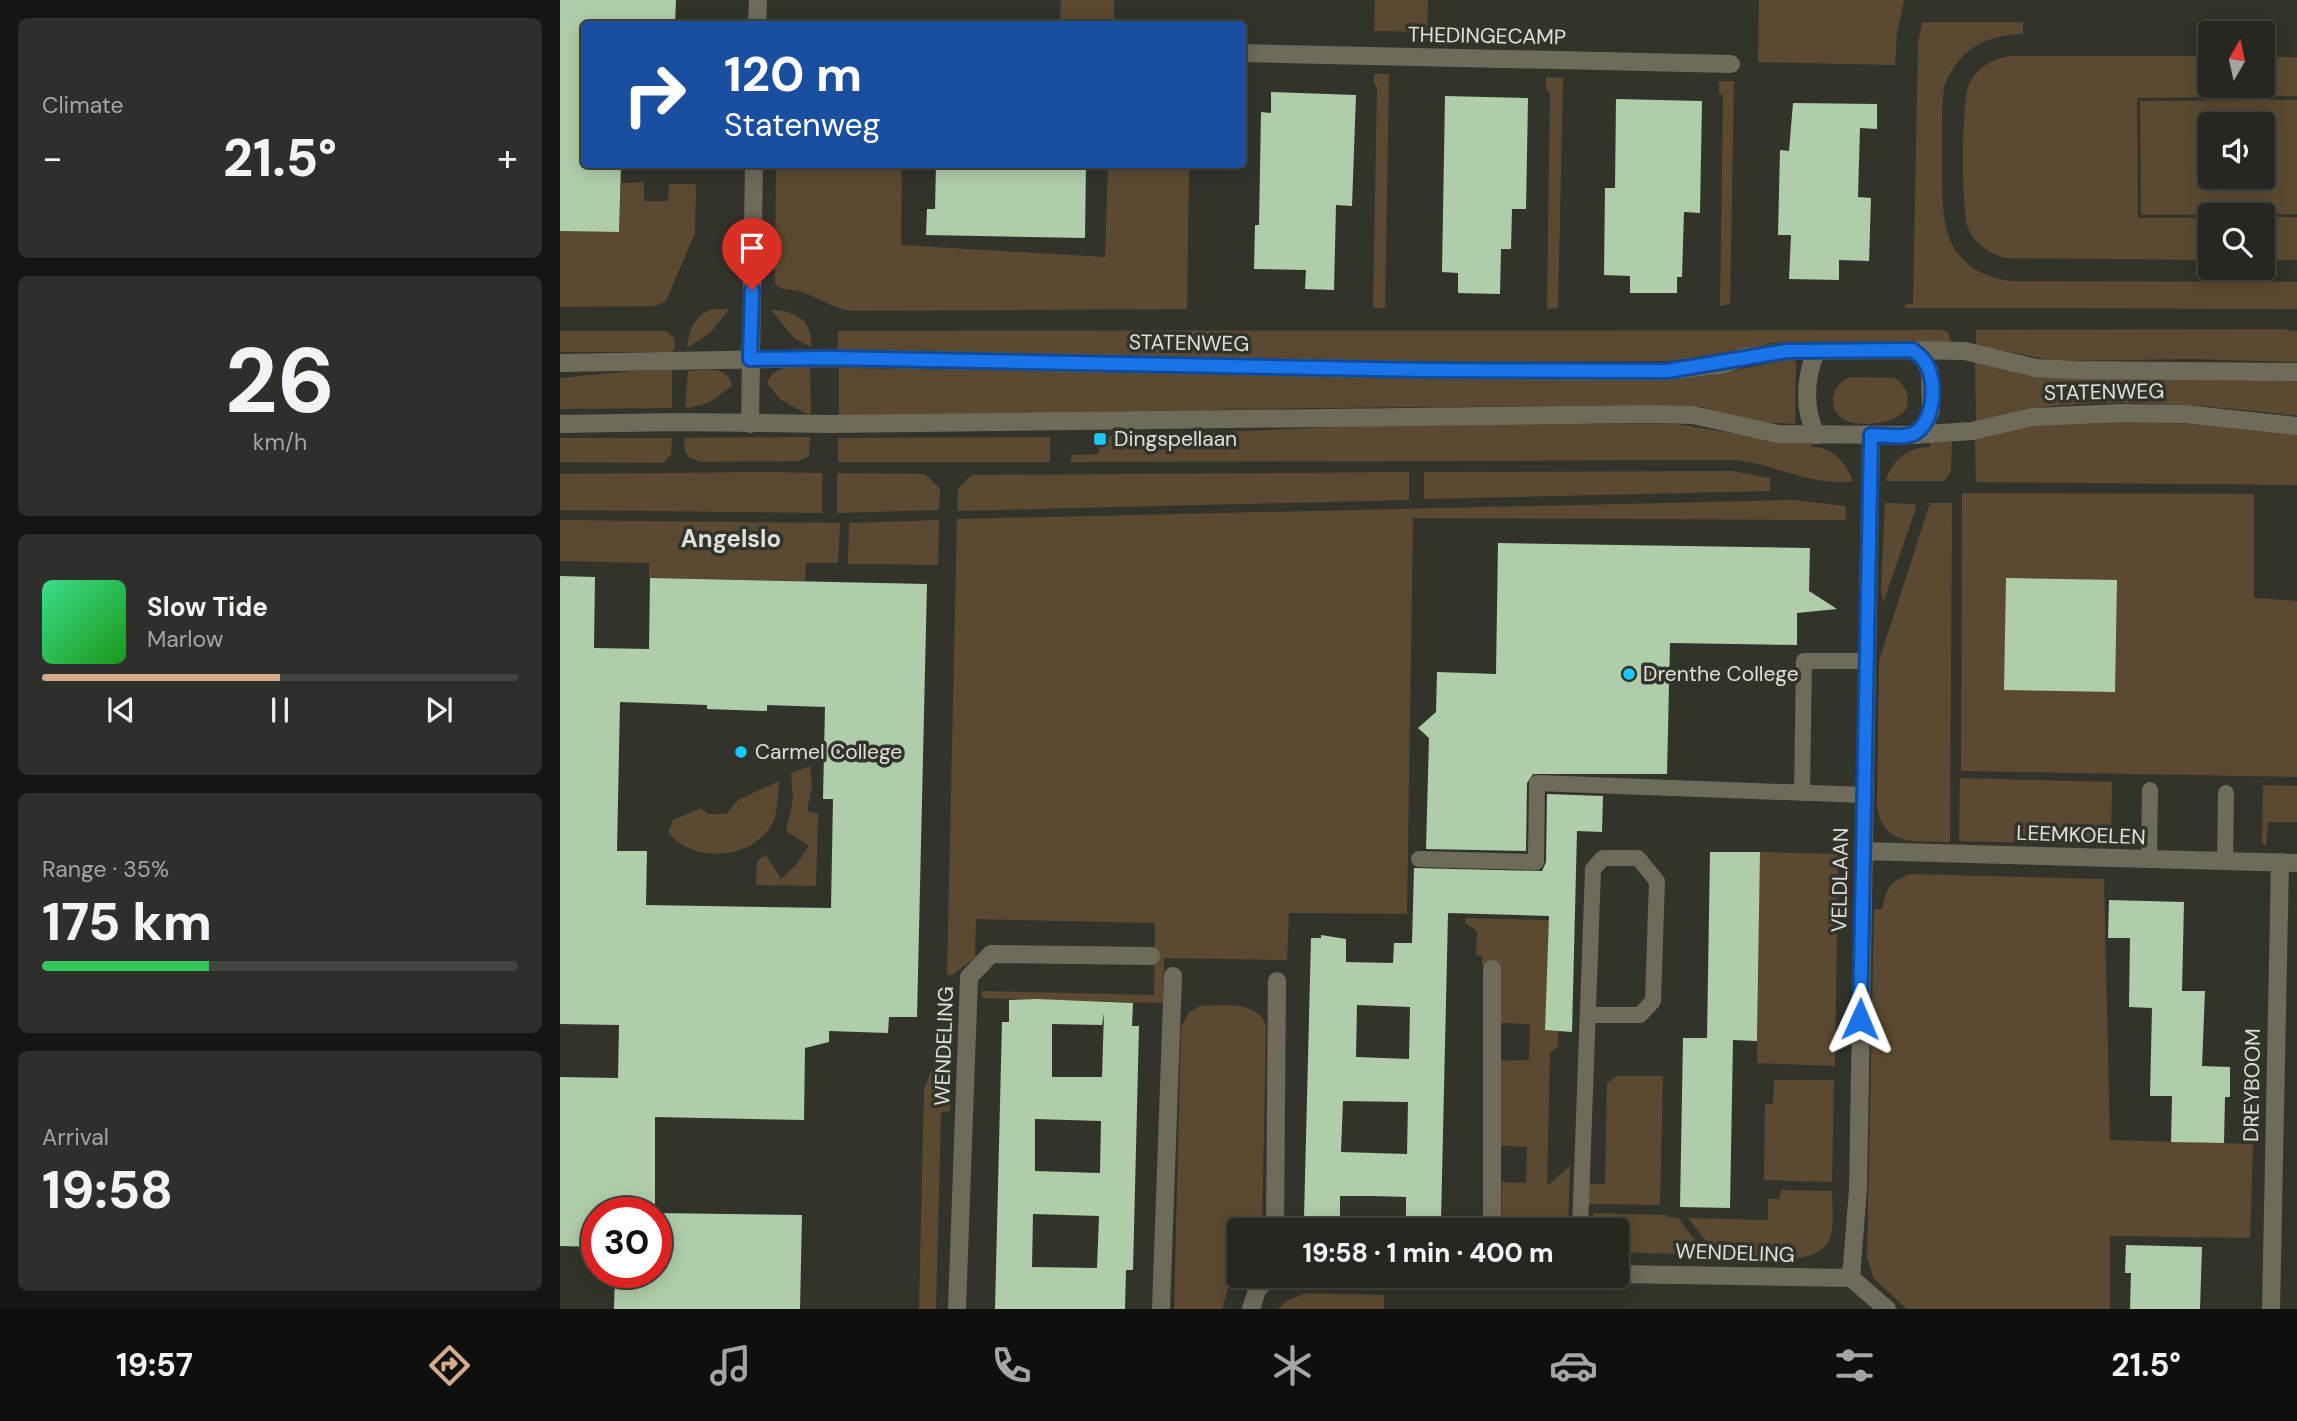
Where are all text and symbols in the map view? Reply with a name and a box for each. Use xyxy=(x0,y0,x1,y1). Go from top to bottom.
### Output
street label: THEDINGECAMP xyxy=(1408,21,1566,51)
north arrow xyxy=(2198,21,2275,98)
map controls xyxy=(2198,21,2275,280)
text: 120 m xyxy=(724,42,862,106)
icon: right xyxy=(609,49,700,140)
text: Climate xyxy=(42,90,124,120)
text: Statenweg xyxy=(724,104,880,146)
button: sound xyxy=(2198,112,2275,189)
text: 21.5° xyxy=(223,124,337,192)
text: − xyxy=(42,133,63,183)
text: + xyxy=(497,133,518,183)
button: search xyxy=(2198,203,2275,280)
pin xyxy=(722,218,782,290)
icon: arrive xyxy=(733,229,771,267)
text: 26 xyxy=(225,322,335,440)
street label: STATENWEG xyxy=(1129,328,1249,358)
street label: STATENWEG xyxy=(2044,377,2164,407)
place label: Dingspellaan xyxy=(1114,425,1237,453)
text: km/h xyxy=(253,427,307,457)
marker: Dingspellaan xyxy=(1092,431,1108,447)
district label: Angelslo xyxy=(681,523,781,554)
text: Slow Tide xyxy=(147,590,268,624)
text: Marlow xyxy=(147,624,223,654)
place label: Drenthe College xyxy=(1643,660,1799,688)
marker: Drenthe College xyxy=(1621,666,1637,682)
icon: previous xyxy=(102,691,140,729)
icon: pause xyxy=(261,691,299,729)
icon: next xyxy=(420,691,458,729)
place label: Carmel College xyxy=(755,738,902,766)
marker: Carmel College xyxy=(733,744,749,760)
street label: LEEMKOELEN xyxy=(2016,819,2146,851)
street label: VELDLAAN xyxy=(1825,827,1855,933)
text: Range · 35% xyxy=(42,854,169,884)
text: 175 km xyxy=(42,888,212,956)
position arrow xyxy=(1823,982,1897,1056)
street label: WENDELING xyxy=(928,986,960,1106)
street label: DREYBOOM xyxy=(2237,1028,2267,1142)
text: Arrival xyxy=(42,1122,109,1152)
text: 19:58 xyxy=(42,1156,173,1224)
speed limit sign: 30 xyxy=(581,1197,672,1288)
text: 19:58 · 1 min · 400 m xyxy=(1302,1236,1554,1270)
street label: WENDELING xyxy=(1675,1237,1795,1269)
icon: directions xyxy=(425,1341,474,1390)
icon: music xyxy=(706,1341,755,1390)
icon: phone xyxy=(987,1341,1036,1390)
icon: climate xyxy=(1268,1341,1317,1390)
icon: car xyxy=(1549,1341,1598,1390)
icon: filters xyxy=(1830,1341,1879,1390)
text: 19:57 xyxy=(116,1344,193,1386)
text: 21.5° xyxy=(2111,1344,2181,1386)

